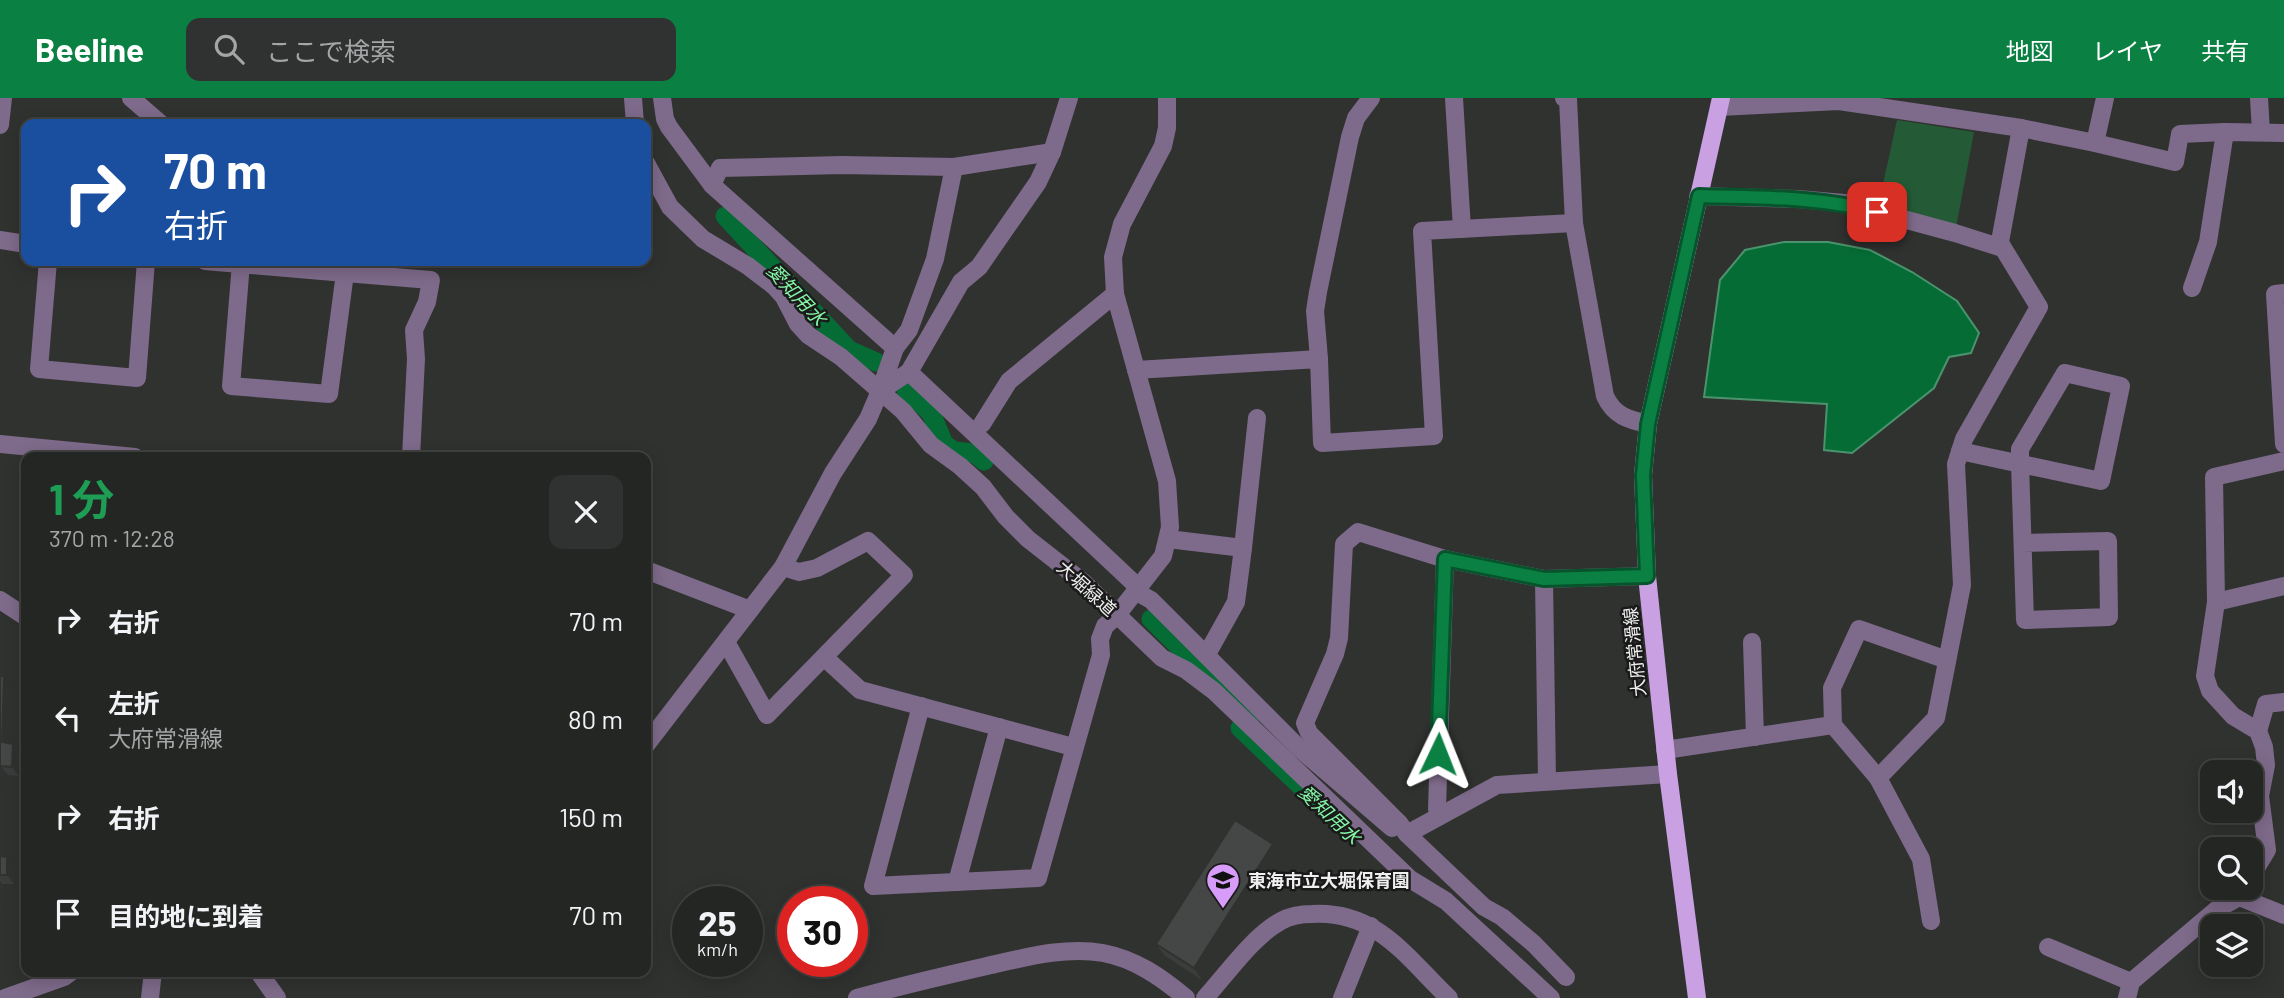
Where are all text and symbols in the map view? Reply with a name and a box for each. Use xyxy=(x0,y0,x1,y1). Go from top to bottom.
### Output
search box xyxy=(186,18,676,81)
text: Beeline xyxy=(35,29,144,69)
icon: search xyxy=(210,30,248,68)
text: ここで検索 xyxy=(266,35,396,66)
text: 地図 xyxy=(2006,36,2054,65)
text: レイヤ xyxy=(2092,36,2163,65)
text: 共有 xyxy=(2201,36,2249,65)
text: 70 m xyxy=(164,140,267,199)
icon: right xyxy=(49,147,140,238)
pin xyxy=(1847,182,1907,242)
icon: arrive xyxy=(1858,193,1896,231)
text: 右折 xyxy=(164,205,228,243)
water label: 愛知用水 xyxy=(763,258,833,331)
text: 1 分 xyxy=(49,473,114,523)
button: close xyxy=(549,475,623,549)
text: 370 m · 12:28 xyxy=(49,524,175,552)
street label: 大堀緑道 xyxy=(1053,556,1121,620)
icon: right xyxy=(49,601,87,639)
text: 70 m xyxy=(569,605,623,636)
text: 右折 xyxy=(108,606,160,637)
street label: 大府常滑線 xyxy=(1618,606,1650,698)
text: 左折 xyxy=(108,687,160,718)
icon: left xyxy=(49,699,87,737)
text: 80 m xyxy=(568,703,623,734)
position arrow xyxy=(1401,717,1475,791)
text: 大府常滑線 xyxy=(108,724,223,752)
map controls xyxy=(2200,760,2263,977)
button: sound xyxy=(2200,760,2263,823)
water label: 愛知用水 xyxy=(1294,780,1367,850)
icon: right xyxy=(49,797,87,835)
text: 150 m xyxy=(559,801,623,832)
text: 右折 xyxy=(108,802,160,833)
button: search xyxy=(2200,837,2263,900)
school or university icon: 東海市立大堀保育園 xyxy=(1204,861,1242,910)
place label: 東海市立大堀保育園 xyxy=(1248,869,1410,891)
speed limit sign: 30 xyxy=(777,886,868,977)
icon: arrive xyxy=(49,895,87,933)
text: 70 m xyxy=(569,899,623,930)
text: 目的地に到着 xyxy=(108,900,264,931)
text: 25 xyxy=(698,901,737,943)
button: layers xyxy=(2200,914,2263,977)
text: km/h xyxy=(697,938,738,960)

